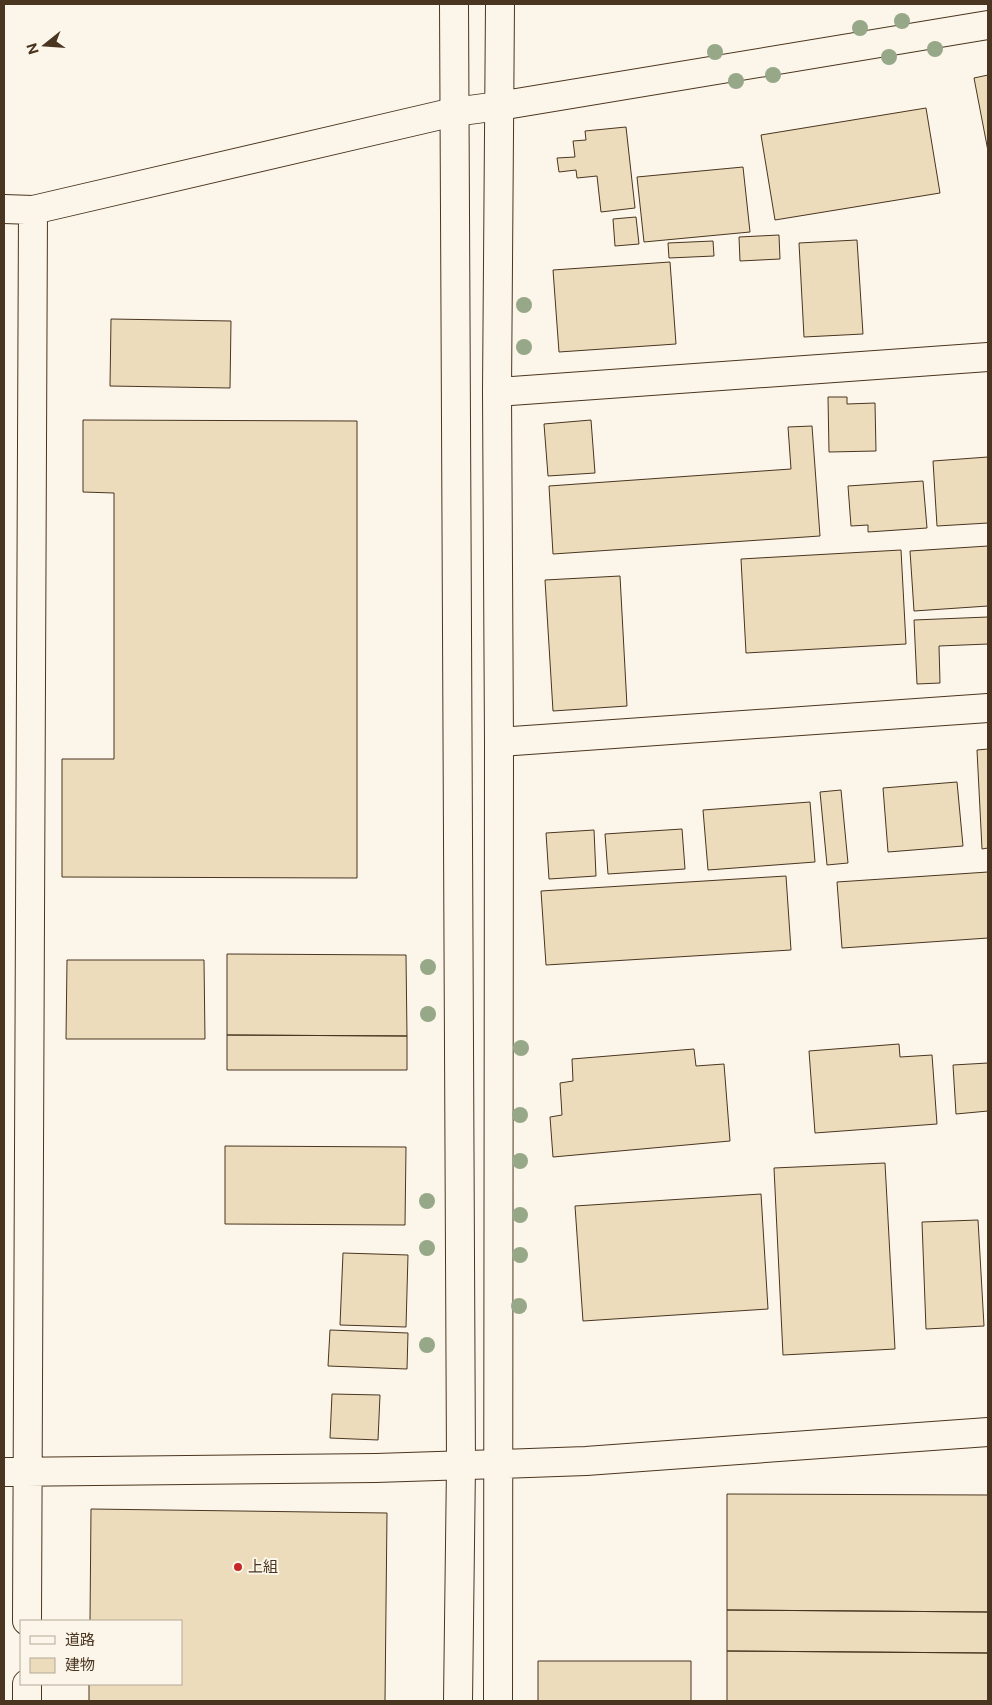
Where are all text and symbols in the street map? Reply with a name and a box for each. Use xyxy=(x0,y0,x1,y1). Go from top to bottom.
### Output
north arrow xyxy=(20,20,70,70)
text: N xyxy=(23,41,42,56)
place label: 上組 xyxy=(248,1558,278,1575)
marker: 上組 xyxy=(232,1561,244,1573)
legend xyxy=(20,1620,182,1685)
text: 道路 xyxy=(65,1631,95,1648)
text: 建物 xyxy=(65,1656,95,1673)

